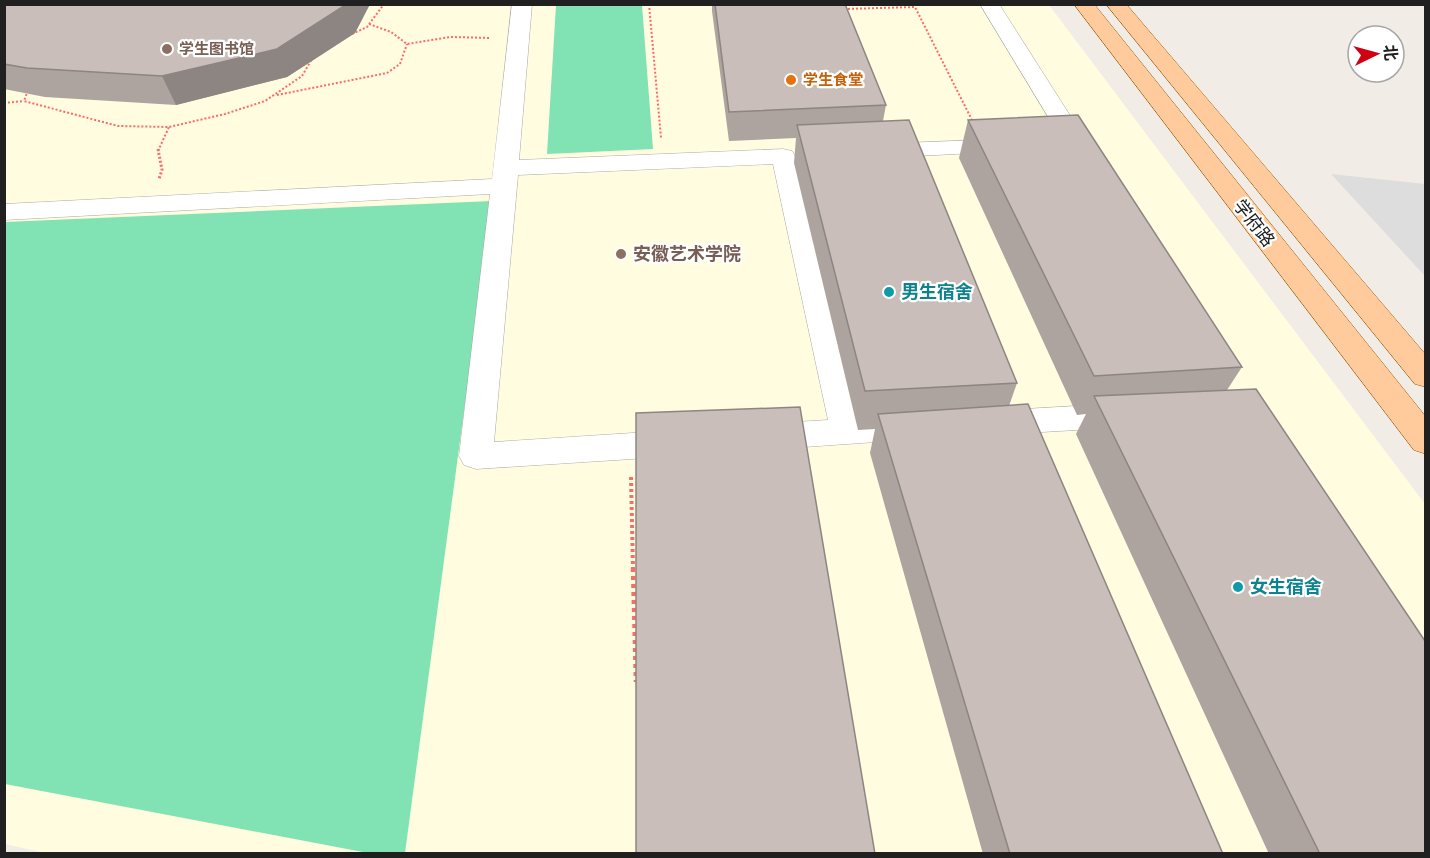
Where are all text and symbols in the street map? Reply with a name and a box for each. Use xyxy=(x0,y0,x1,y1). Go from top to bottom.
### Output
north arrow xyxy=(1346,24,1406,84)
place label: 学生图书馆 xyxy=(179,39,254,57)
marker: 学生图书馆 xyxy=(160,42,174,56)
text: 北 xyxy=(1381,44,1402,61)
place label: 学生食堂 xyxy=(803,70,863,88)
marker: 学生食堂 xyxy=(784,73,798,87)
street label: 学府路 xyxy=(1229,194,1280,250)
place label: 安徽艺术学院 xyxy=(633,242,741,264)
marker: 安徽艺术学院 xyxy=(614,247,628,261)
place label: 男生宿舍 xyxy=(901,280,973,302)
marker: 男生宿舍 xyxy=(882,285,896,299)
place label: 女生宿舍 xyxy=(1250,575,1322,597)
marker: 女生宿舍 xyxy=(1231,580,1245,594)

